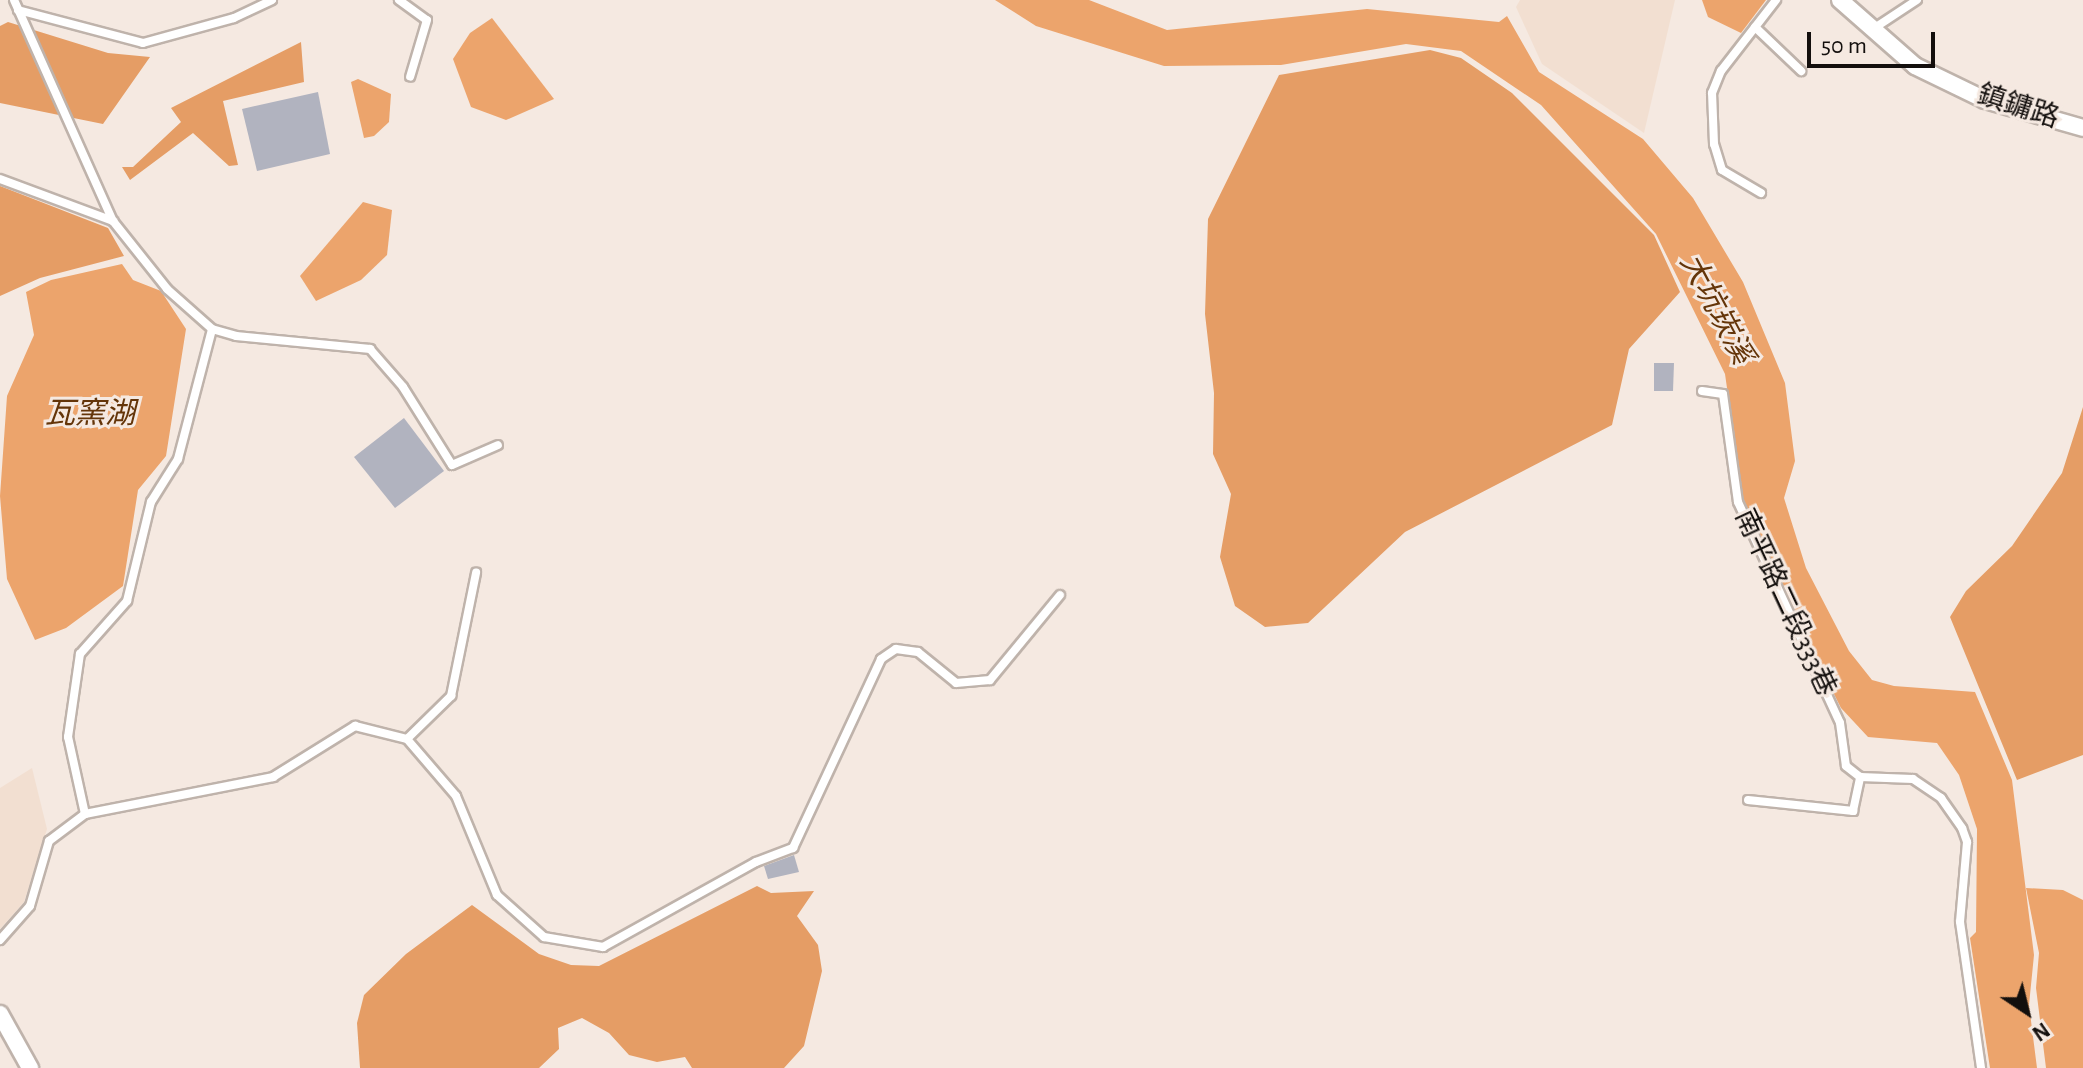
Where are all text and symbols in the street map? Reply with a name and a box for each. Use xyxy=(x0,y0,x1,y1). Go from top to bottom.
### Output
scale bar xyxy=(1811,16,1939,66)
text: 50 m xyxy=(1821,34,1867,58)
street label: 鎮鏞路 xyxy=(1973,78,2063,136)
water label: 大坑崁溪 xyxy=(1672,248,1760,370)
water label: 瓦窯湖 xyxy=(45,396,135,432)
street label: 南平路二段333巷 xyxy=(1727,504,1843,702)
north arrow xyxy=(1987,972,2067,1052)
text: N xyxy=(2028,1018,2053,1045)

